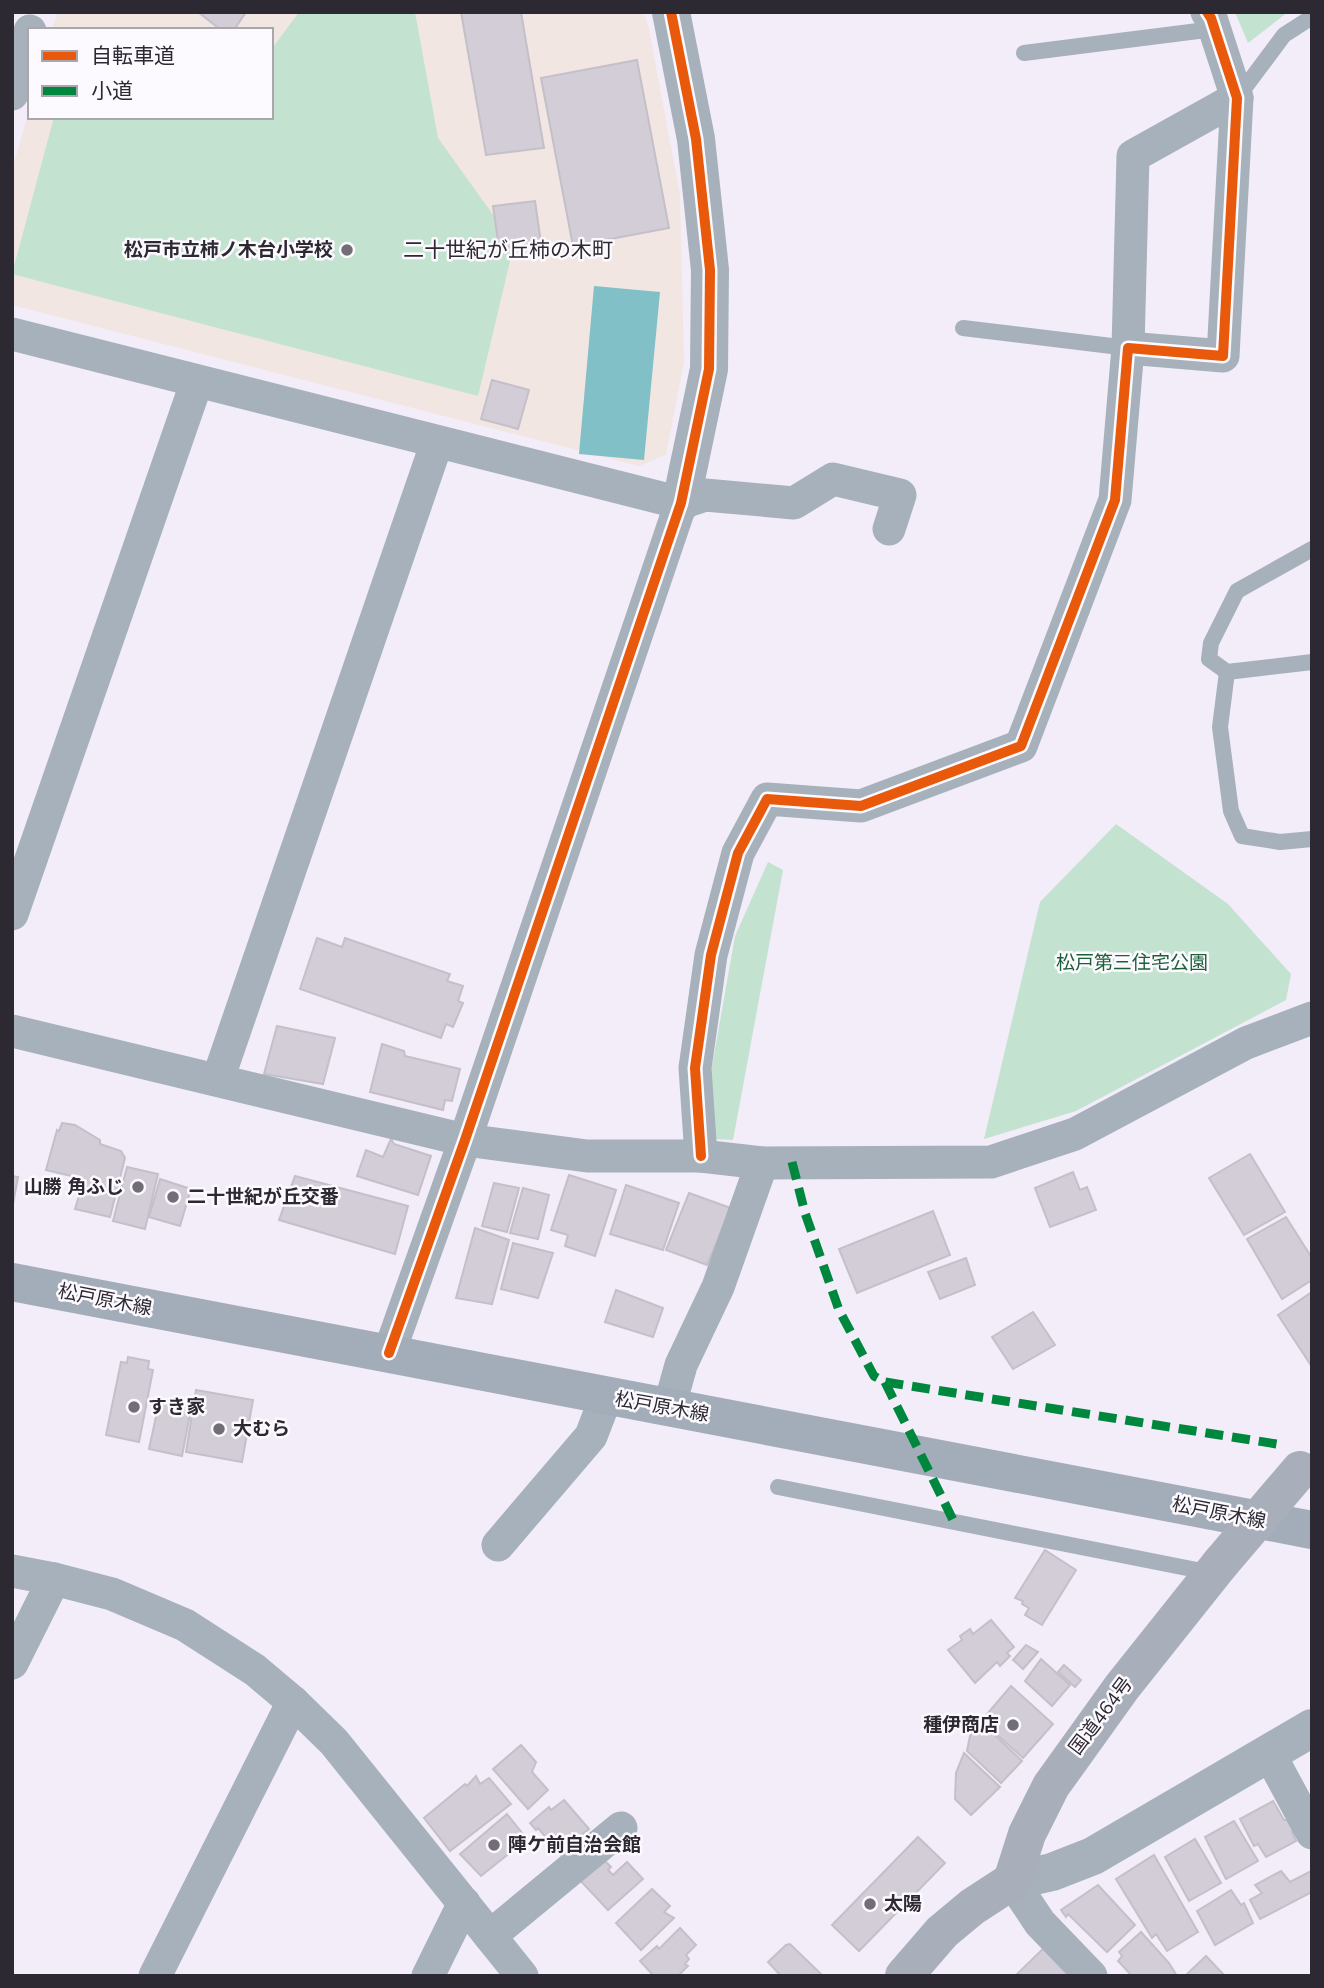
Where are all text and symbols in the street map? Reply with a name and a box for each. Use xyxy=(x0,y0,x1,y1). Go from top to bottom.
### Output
legend xyxy=(28,28,273,119)
text: 自転車道 xyxy=(91,42,175,70)
text: 小道 xyxy=(91,77,133,105)
district label: 二十世紀が丘柿の木町 xyxy=(403,236,613,264)
place label: 松戸市立柿ノ木台小学校 xyxy=(124,237,333,263)
marker: 松戸市立柿ノ木台小学校 xyxy=(339,242,355,258)
park label: 松戸第三住宅公園 xyxy=(1056,950,1208,976)
place label: 山勝 角ふじ xyxy=(24,1174,124,1200)
marker: 山勝 角ふじ xyxy=(130,1179,146,1195)
place label: 二十世紀が丘交番 xyxy=(187,1184,339,1210)
marker: 二十世紀が丘交番 xyxy=(165,1189,181,1205)
street label: 松戸原木線 xyxy=(56,1278,154,1322)
street label: 松戸原木線 xyxy=(613,1386,711,1428)
place label: すき家 xyxy=(148,1394,205,1420)
marker: すき家 xyxy=(126,1399,142,1415)
place label: 大むら xyxy=(233,1416,290,1442)
marker: 大むら xyxy=(211,1421,227,1437)
street label: 松戸原木線 xyxy=(1170,1491,1268,1535)
street label: 国道464号 xyxy=(1063,1672,1139,1760)
place label: 種伊商店 xyxy=(923,1712,999,1738)
marker: 種伊商店 xyxy=(1005,1717,1021,1733)
place label: 陣ケ前自治会館 xyxy=(508,1832,641,1858)
marker: 陣ケ前自治会館 xyxy=(486,1837,502,1853)
place label: 太陽 xyxy=(884,1891,922,1917)
marker: 太陽 xyxy=(862,1896,878,1912)

